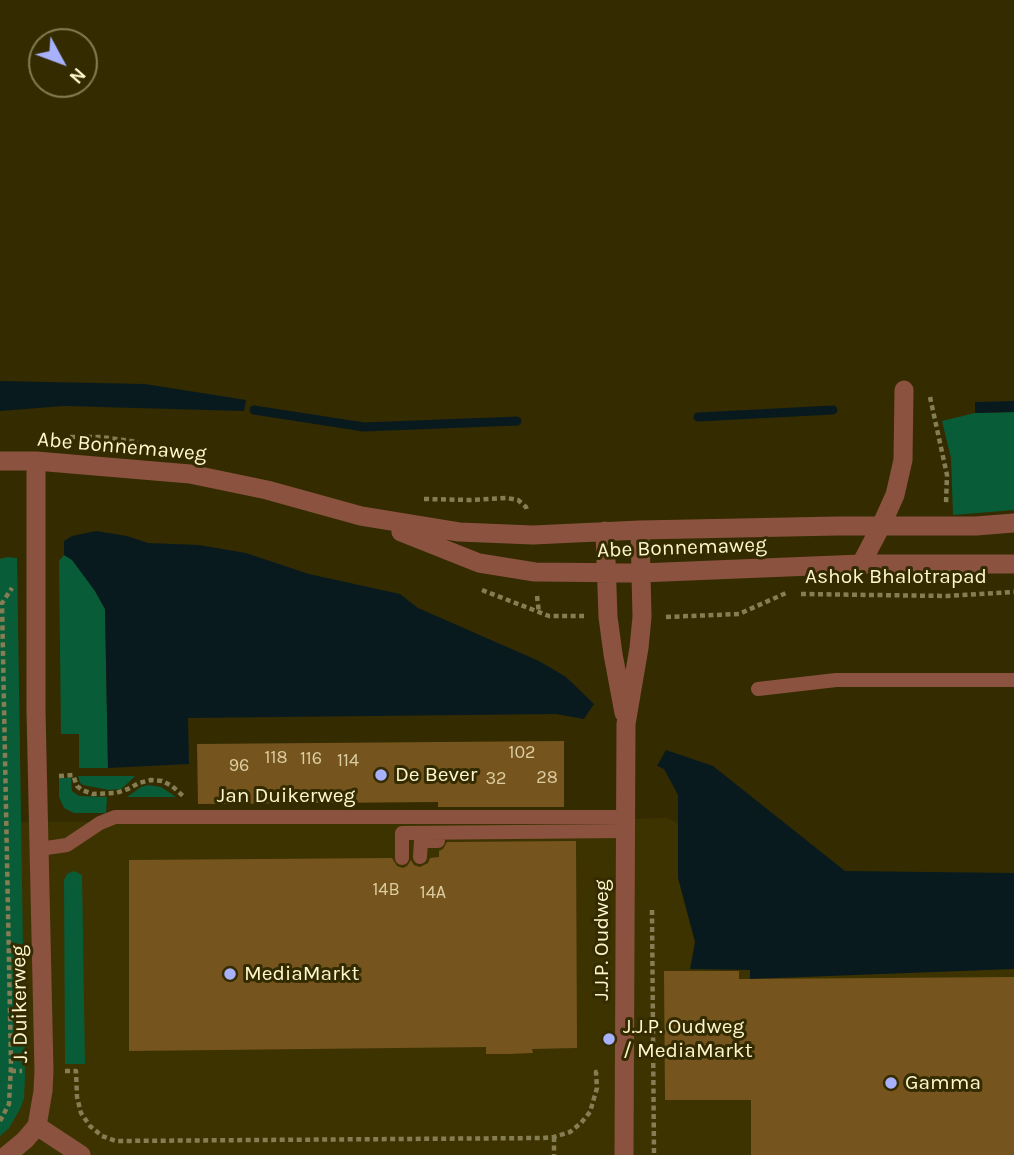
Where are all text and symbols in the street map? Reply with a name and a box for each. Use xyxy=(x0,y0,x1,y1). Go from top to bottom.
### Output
north arrow xyxy=(28,28,98,98)
text: N xyxy=(65,63,90,88)
street label: Abe Bonnemaweg xyxy=(36,427,208,467)
street label: Abe Bonnemaweg xyxy=(597,532,767,564)
street label: Ashok Bhalotrapad xyxy=(805,564,987,590)
house number: 102 xyxy=(508,742,536,764)
house number: 118 xyxy=(265,747,287,769)
house number: 116 xyxy=(300,748,322,770)
house number: 114 xyxy=(337,750,359,772)
house number: 96 xyxy=(229,755,249,777)
place label: De Bever xyxy=(395,762,477,788)
marker: De Bever xyxy=(373,767,389,783)
house number: 28 xyxy=(536,767,558,789)
house number: 32 xyxy=(485,768,507,790)
street label: Jan Duikerweg xyxy=(217,783,355,809)
house number: 14B xyxy=(372,879,400,901)
street label: J.J.P. Oudweg xyxy=(589,879,615,1001)
house number: 14A xyxy=(420,882,446,904)
street label: J. Duikerweg xyxy=(6,945,34,1063)
place label: MediaMarkt xyxy=(244,961,359,987)
marker: MediaMarkt xyxy=(222,966,238,982)
place label: J.J.P. Oudweg / MediaMarkt xyxy=(623,1014,753,1064)
marker: J.J.P. Oudweg / MediaMarkt xyxy=(601,1031,617,1047)
place label: Gamma xyxy=(905,1070,981,1096)
marker: Gamma xyxy=(883,1075,899,1091)

